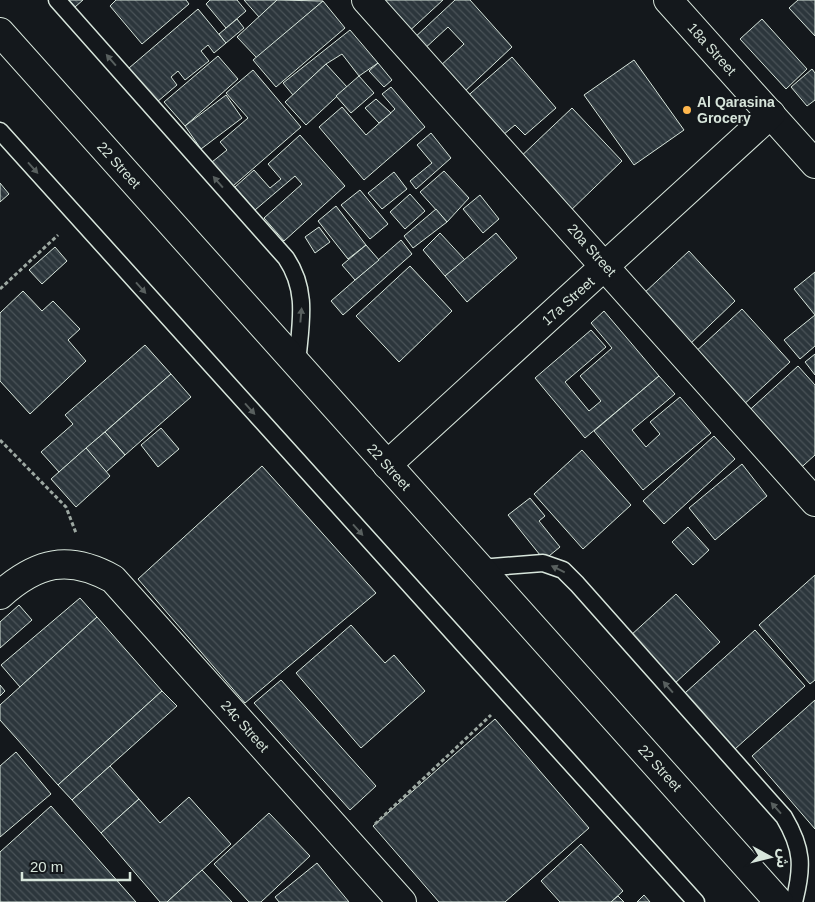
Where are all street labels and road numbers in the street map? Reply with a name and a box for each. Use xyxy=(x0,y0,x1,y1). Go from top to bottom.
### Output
street label: 18a Street xyxy=(684,20,740,78)
street label: 22 Street xyxy=(94,139,144,192)
street label: 20a Street xyxy=(564,221,620,279)
street label: 17a Street xyxy=(539,273,597,329)
street label: 22 Street xyxy=(364,441,414,494)
street label: 24c Street xyxy=(218,697,272,755)
street label: 22 Street xyxy=(635,742,685,795)

